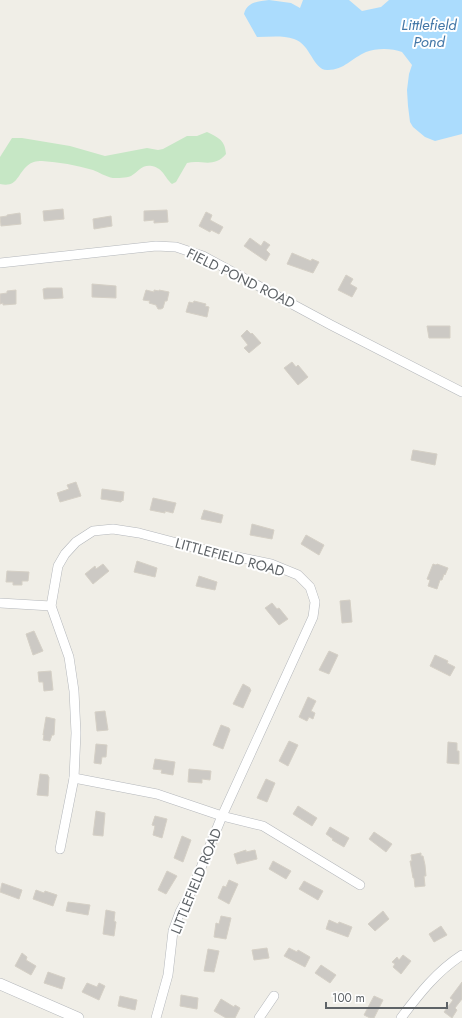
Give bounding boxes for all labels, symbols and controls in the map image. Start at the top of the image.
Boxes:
water label: Littlefield Pond [401,14,457,53]
street label: FIELD POND ROAD [183,243,299,313]
street label: LITTLEFIELD ROAD [173,533,287,581]
street label: LITTLEFIELD ROAD [166,825,226,937]
scale bar [326,984,447,1010]
text: 100 m [332,989,365,1007]

